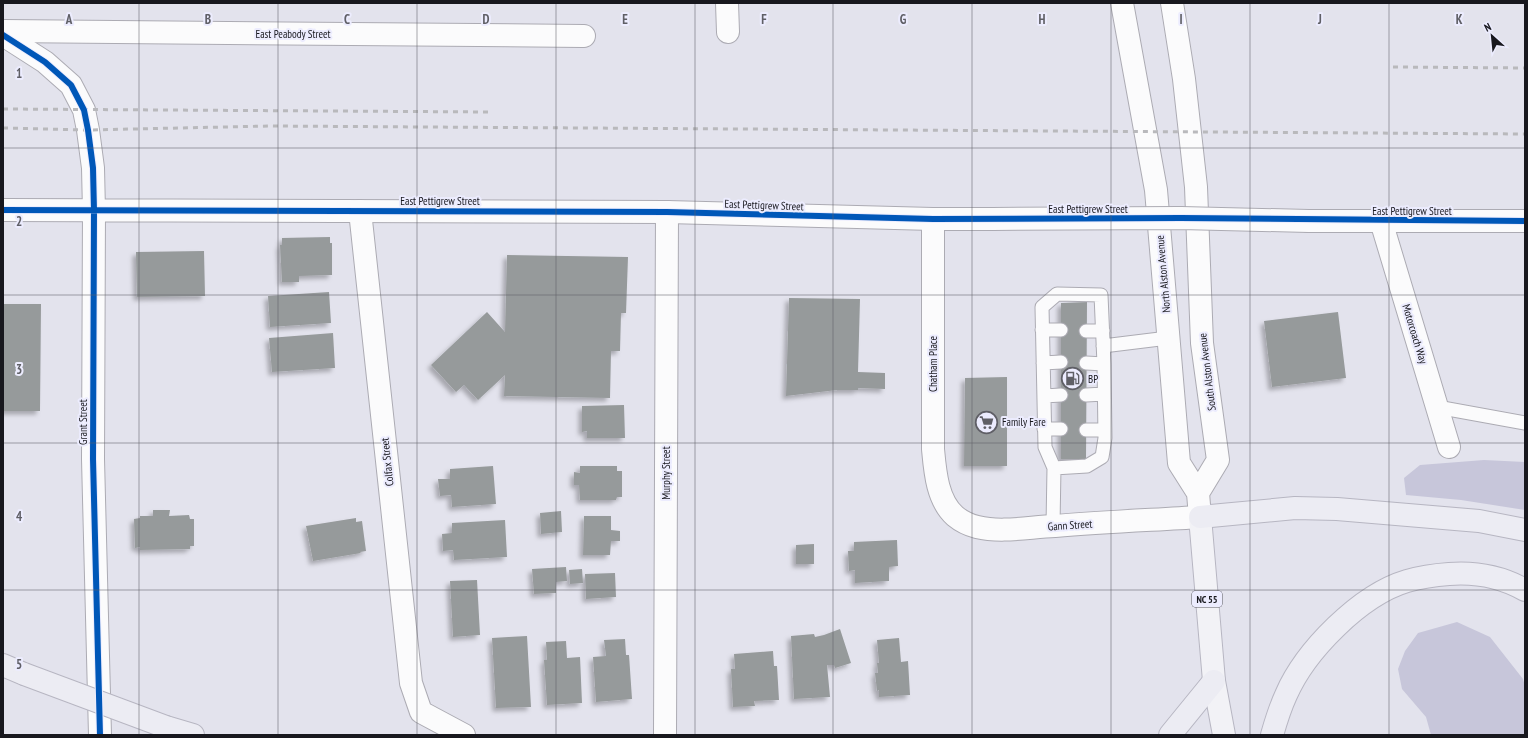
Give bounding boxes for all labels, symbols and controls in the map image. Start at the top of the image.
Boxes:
text: A [65,11,73,28]
text: B [205,11,211,28]
text: C [344,11,350,28]
text: D [483,11,490,28]
text: E [622,11,628,28]
text: F [761,11,767,28]
text: G [900,11,907,28]
text: H [1039,11,1046,28]
text: I [1179,11,1183,28]
text: J [1317,11,1322,28]
text: K [1456,11,1463,28]
north arrow [1472,16,1512,56]
text: N [1482,19,1493,35]
street label: East Peabody Street [256,27,331,41]
text: 1 [16,65,22,82]
street label: East Pettigrew Street [400,194,480,208]
street label: East Pettigrew Street [724,197,804,213]
street label: East Pettigrew Street [1048,202,1128,216]
street label: East Pettigrew Street [1372,204,1452,218]
text: 2 [16,213,22,230]
street label: North Alston Avenue [1153,234,1173,313]
street label: Motorcoach Way [1399,302,1431,366]
street label: South Alston Avenue [1195,332,1219,412]
street label: Chatham Place [926,335,940,392]
text: 3 [16,361,22,378]
fuel station icon: BP [1060,366,1086,392]
place label: BP [1088,372,1098,386]
street label: Grant Street [76,399,90,445]
supermarket icon: Family Fare [973,409,999,435]
place label: Family Fare [1002,415,1046,429]
street label: Colfax Street [377,437,397,487]
street label: Murphy Street [659,446,673,500]
text: 4 [16,508,23,525]
street label: Gann Street [1047,516,1093,534]
road number: NC 55 [1192,591,1222,607]
text: 5 [16,656,22,673]

